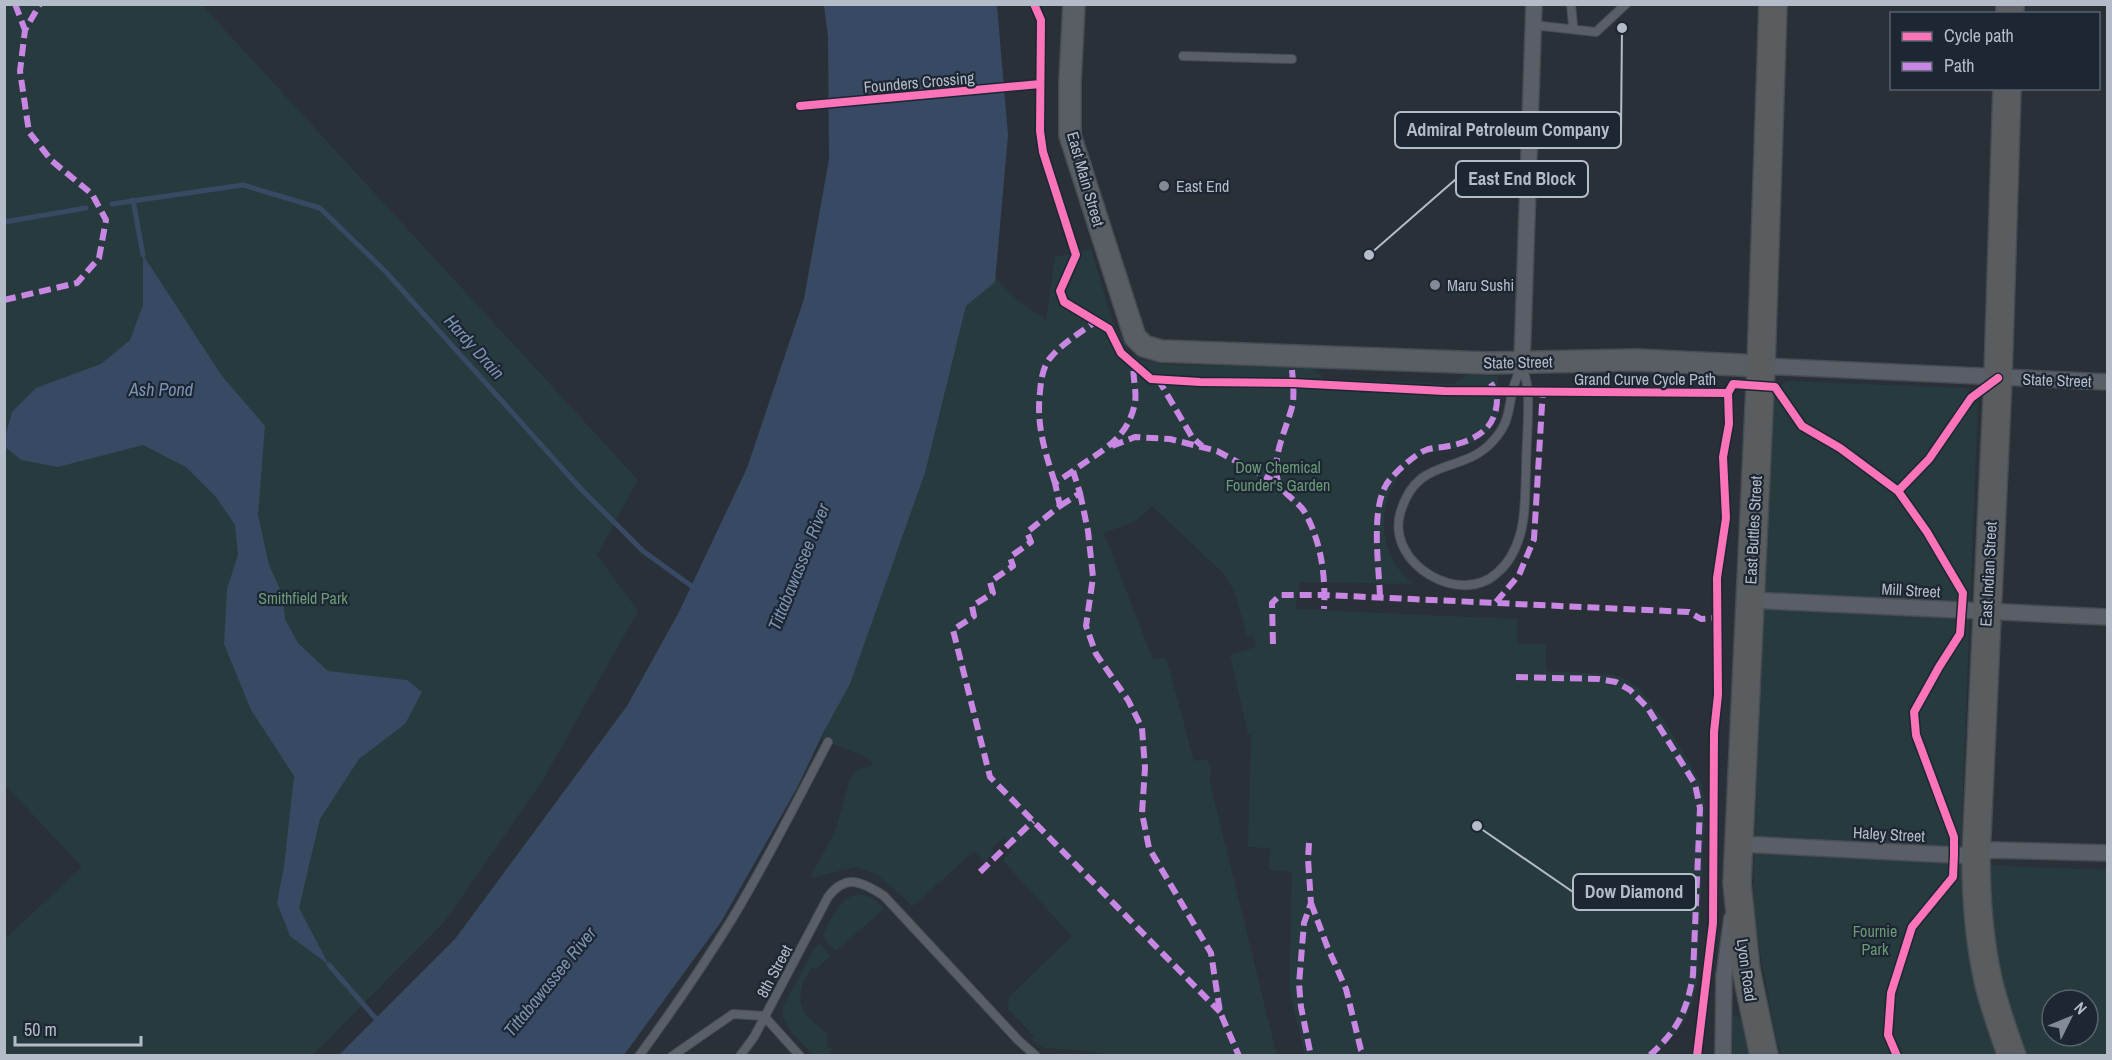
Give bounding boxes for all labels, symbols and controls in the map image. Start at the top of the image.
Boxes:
legend [1890,12,2100,90]
text: Cycle path [1944,23,2014,48]
text: Path [1944,53,1974,78]
street label: Founders Crossing [863,66,976,98]
callout: Admiral Petroleum Company [1395,112,1621,148]
text: Admiral Petroleum Company [1407,117,1610,142]
street label: East Main Street [1062,129,1110,229]
callout: East End Block [1456,161,1588,197]
text: East End Block [1468,166,1577,191]
place label: East End [1176,175,1229,197]
marker: East End [1157,179,1171,193]
place label: Maru Sushi [1447,274,1514,296]
marker: Maru Sushi [1428,278,1442,292]
water label: Hardy Drain [438,309,510,385]
street label: State Street [1483,350,1553,374]
street label: Grand Curve Cycle Path [1574,368,1716,390]
street label: State Street [2022,368,2092,392]
water label: Ash Pond [128,377,194,402]
park label: Dow Chemical Founder's Garden [1226,456,1330,496]
street label: East Buttles Street [1739,475,1767,585]
water label: Tittabawassee River [762,499,836,634]
street label: East Indian Street [1974,521,2002,627]
street label: Mill Street [1881,577,1941,603]
park label: Smithfield Park [258,587,348,609]
street label: Haley Street [1852,821,1926,847]
callout: Dow Diamond [1573,874,1696,910]
text: Dow Diamond [1585,879,1683,904]
park label: Fournie Park [1853,920,1897,960]
water label: Tittabawassee River [498,921,602,1042]
street label: Lyon Road [1732,937,1762,1003]
street label: 8th Street [751,940,797,1001]
north arrow [2040,988,2100,1048]
text: N [2070,997,2092,1019]
scale bar [15,1009,141,1047]
text: 50 m [24,1017,57,1042]

